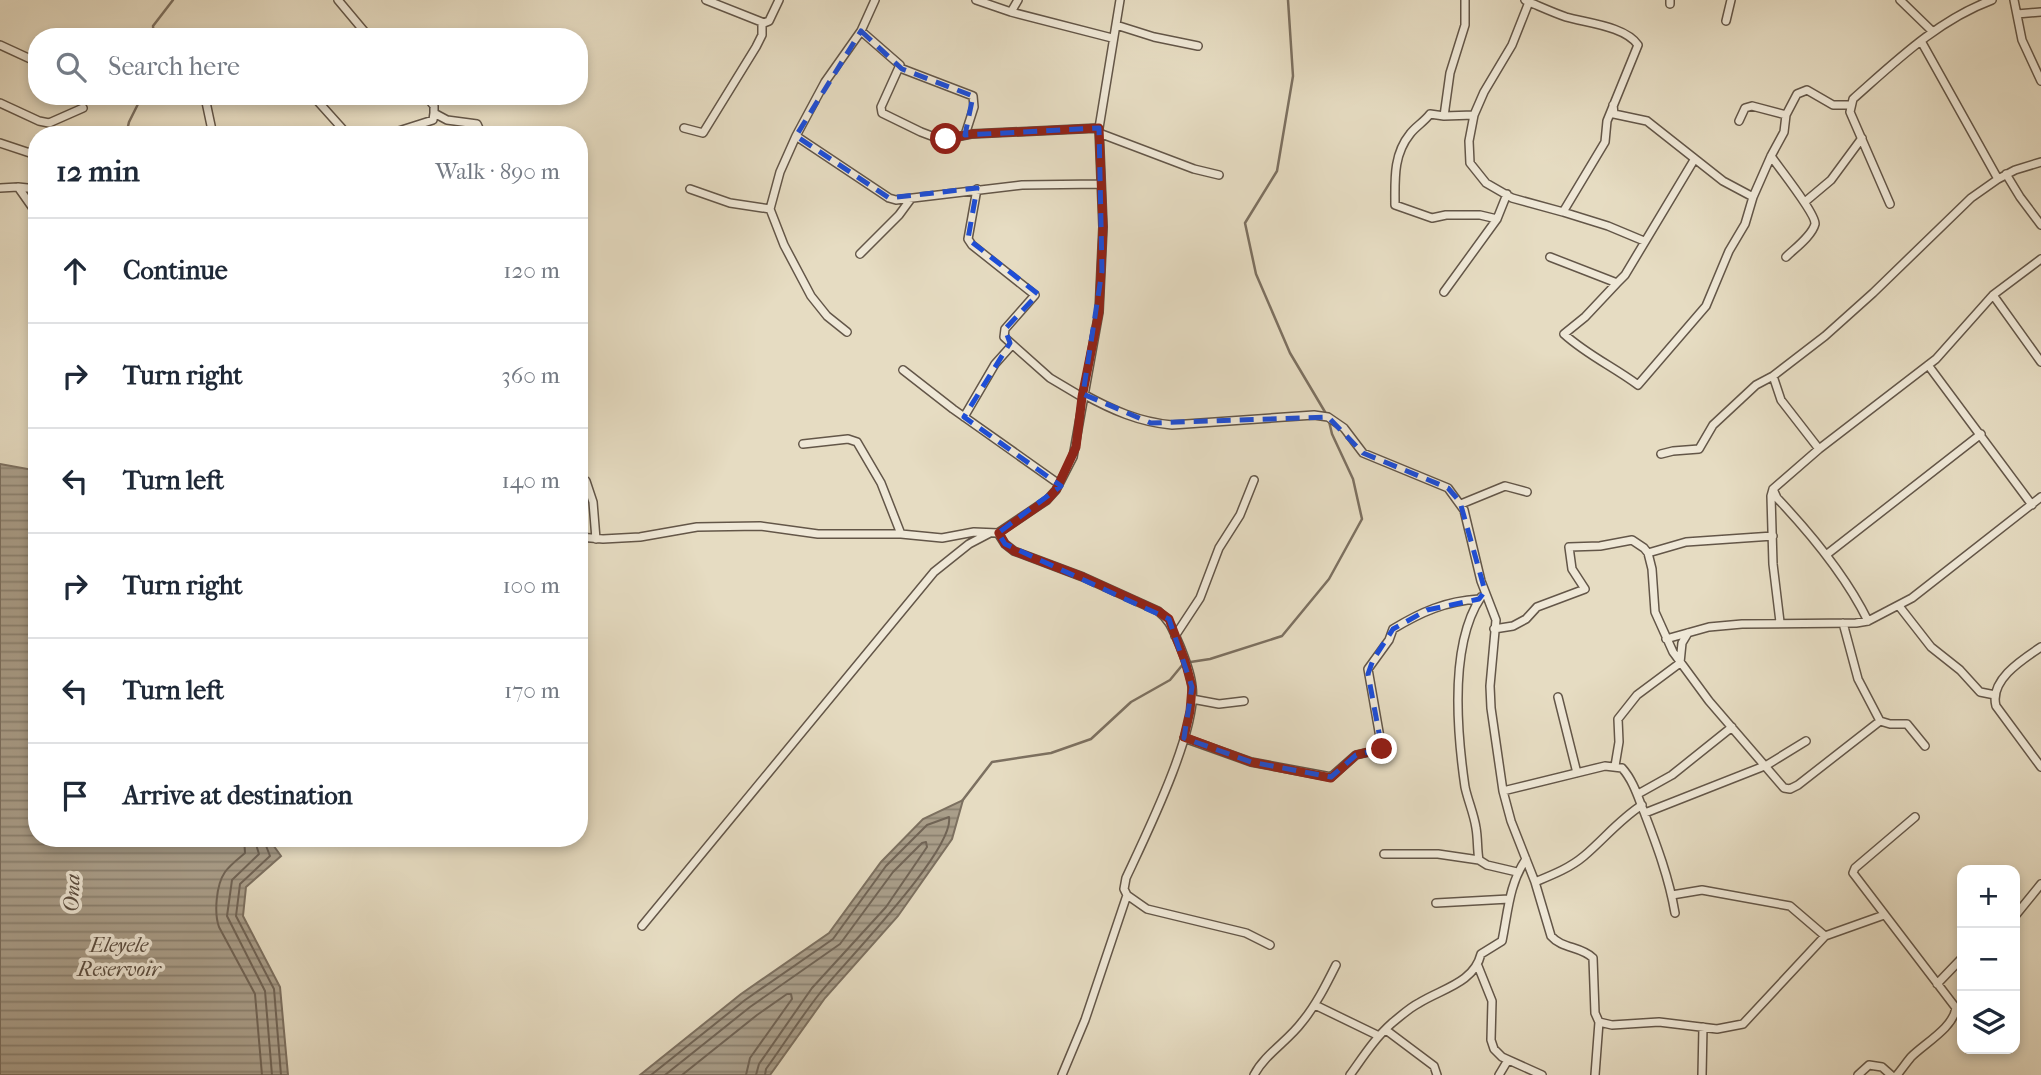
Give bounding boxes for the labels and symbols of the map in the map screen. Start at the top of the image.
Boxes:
route start [930,123,961,154]
route end [1366,733,1397,764]
water label: Ona [59,873,85,913]
water label: Eleyele Reservoir [75,933,162,981]

